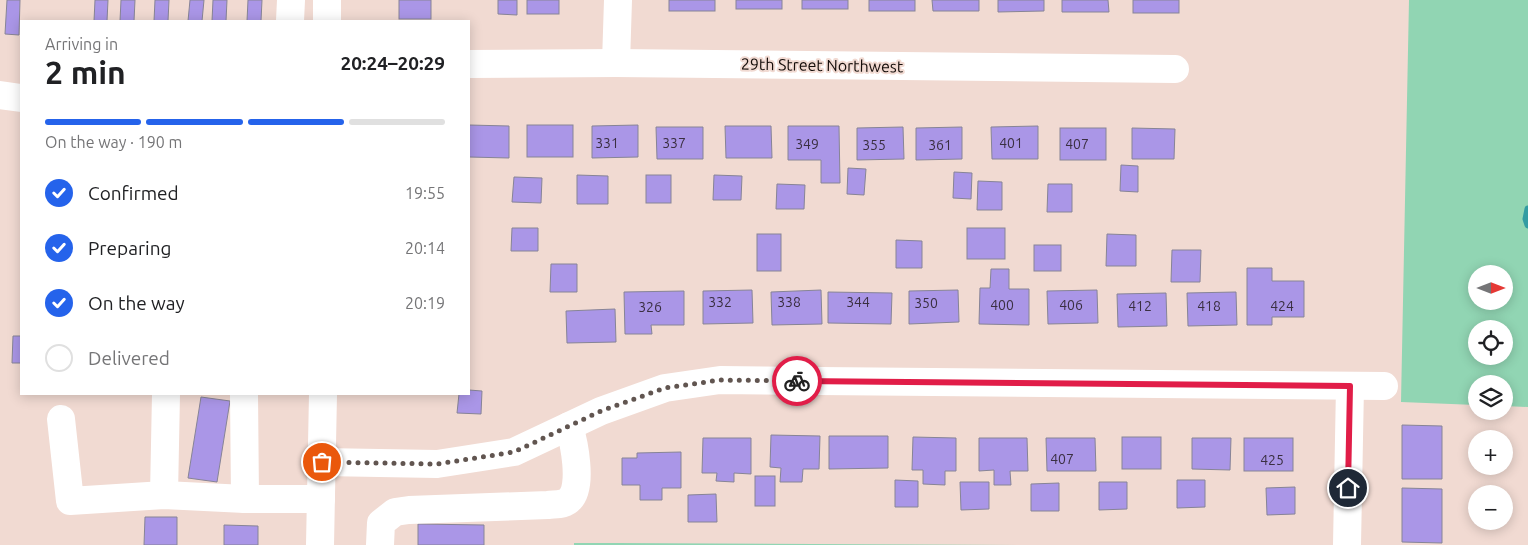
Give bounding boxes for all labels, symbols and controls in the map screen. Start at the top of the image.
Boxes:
text: Arriving in [45,35,118,53]
text: 20:24–20:29 [340,52,445,74]
text: 2 min [45,54,126,90]
street label: 29th Street Northwest [741,55,904,75]
text: On the way · 190 m [45,133,182,151]
house number: 331 [595,135,619,151]
house number: 337 [662,135,686,151]
house number: 401 [999,135,1023,151]
house number: 349 [795,136,819,152]
house number: 407 [1065,136,1089,152]
house number: 355 [862,137,886,153]
house number: 361 [928,137,952,153]
icon: check [45,179,73,207]
text: Confirmed [88,182,179,204]
text: 19:55 [405,184,445,202]
icon: check [45,234,73,262]
text: Preparing [88,237,172,259]
text: 20:14 [405,239,445,257]
north arrow [1468,265,1512,310]
map controls [1468,265,1513,530]
icon: check [45,289,73,317]
text: On the way [88,292,185,314]
text: 20:19 [405,294,445,312]
house number: 332 [708,294,732,310]
house number: 338 [777,294,801,310]
house number: 344 [846,294,870,310]
house number: 350 [914,295,938,311]
house number: 400 [990,297,1014,313]
house number: 406 [1059,297,1083,313]
house number: 412 [1128,298,1152,314]
house number: 418 [1197,298,1221,314]
house number: 424 [1270,298,1294,314]
house number: 326 [638,299,662,315]
button: locate [1468,320,1513,365]
text: Delivered [88,347,170,369]
courier [772,356,822,406]
icon: bike [783,367,811,395]
button: layers [1468,375,1513,420]
button: + [1468,430,1513,475]
pin [301,441,343,483]
icon: bag [308,448,336,476]
house number: 407 [1050,451,1074,467]
house number: 425 [1260,452,1284,468]
pin [1327,467,1369,509]
icon: home [1334,474,1362,502]
button: − [1468,485,1513,530]

